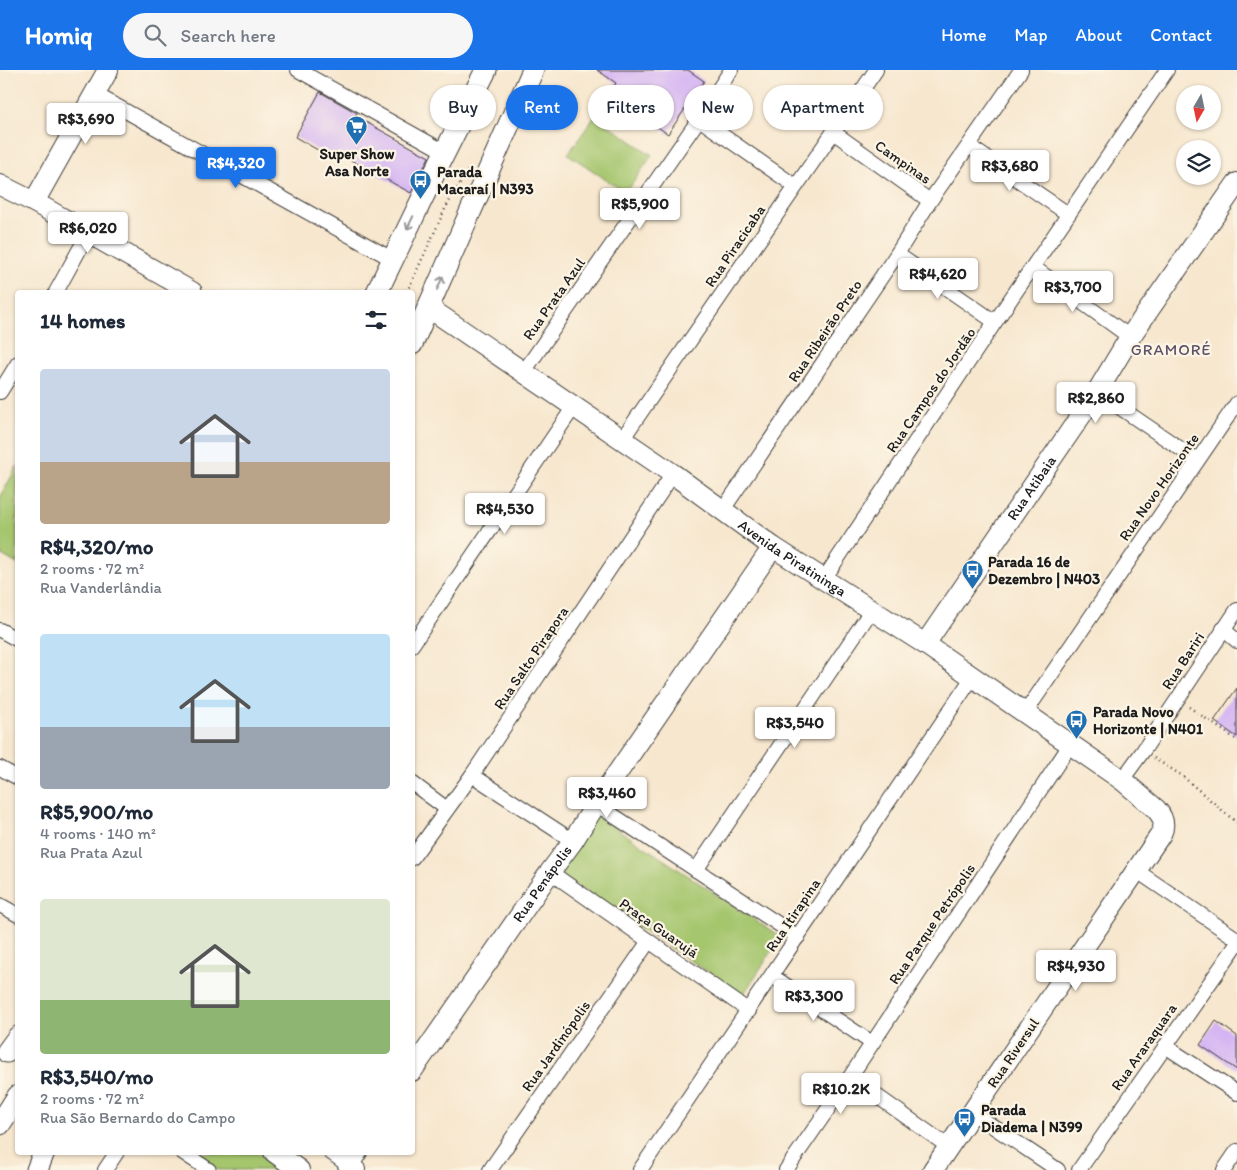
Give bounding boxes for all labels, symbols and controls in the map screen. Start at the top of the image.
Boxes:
search box [123,13,473,58]
text: Homiq [25,21,93,50]
icon: search [141,21,169,49]
text: Search here [181,24,276,47]
text: Home [941,24,987,46]
text: Map [1015,24,1048,46]
text: About [1076,24,1122,46]
text: Contact [1150,24,1212,46]
chip: Buy [430,85,496,130]
chip: Rent [506,85,578,130]
chip: Filters [588,85,674,130]
chip: New [684,85,753,130]
chip: Apartment [763,85,883,130]
north arrow [1176,85,1221,130]
map controls [1176,85,1221,185]
pin: R$3,690 [40,102,132,145]
text: R$3,690 [58,109,114,128]
supermarket icon: Super Show Asa Norte [345,114,369,145]
street label: Campinas [872,136,935,188]
button: layers [1176,140,1221,185]
place label: Super Show Asa Norte [319,145,395,180]
pin: R$4,320 [190,146,282,189]
pin: R$3,680 [964,150,1056,192]
text: R$4,320 [207,153,265,172]
text: R$3,680 [981,156,1039,175]
place label: Parada Macaraí | N393 [437,163,534,199]
bus stop icon: Parada Macaraí | N393 [409,169,433,200]
pin: R$5,900 [594,188,686,230]
text: R$5,900 [611,194,669,213]
street label: Rua Piracicaba [701,201,769,291]
pin: R$6,020 [42,212,134,254]
one-way arrow [405,215,414,230]
text: R$6,020 [59,218,117,237]
street label: Rua Prata Azul [519,254,589,344]
pin: R$4,620 [892,258,984,300]
text: R$4,620 [909,264,967,283]
pin: R$3,700 [1027,270,1119,313]
one-way arrow [435,276,445,291]
street label: Rua Ribeirão Preto [784,276,866,386]
text: R$3,700 [1044,277,1102,296]
icon: filters [362,306,390,334]
text: 14 homes [40,308,125,333]
street label: Rua Campos do Jordão [882,324,980,456]
district label: GRAMORÉ [1131,340,1211,359]
pin: R$2,860 [1050,382,1142,424]
text: R$2,860 [1067,388,1125,407]
icon: home [170,401,260,491]
street label: Rua Novo Horizonte [1115,430,1203,544]
street label: Rua Atibaia [1003,452,1060,524]
pin: R$4,530 [459,492,551,535]
text: R$4,530 [476,499,534,518]
street label: Avenida Piratininga [735,516,850,601]
text: R$4,320/mo [40,534,154,559]
place label: Parada 16 de Dezembro | N403 [988,553,1100,589]
text: 2 rooms · 72 m² [40,559,144,578]
bus stop icon: Parada 16 de Dezembro | N403 [960,559,984,590]
text: Rua Vanderlândia [40,578,162,597]
street label: Rua Salto Pirapora [490,603,572,713]
street label: Rua Bariri [1158,629,1208,693]
icon: home [170,666,260,756]
place label: Parada Novo Horizonte | N401 [1093,703,1203,739]
pin: R$3,540 [749,706,841,749]
bus stop icon: Parada Novo Horizonte | N401 [1065,709,1089,740]
text: R$3,540 [766,713,824,732]
pin: R$3,460 [561,776,653,819]
text: R$3,460 [578,783,636,802]
text: R$5,900/mo [40,799,153,824]
text: 4 rooms · 140 m² [40,824,156,843]
street label: Rua Penápolis [509,842,576,926]
text: Rua Prata Azul [40,843,143,862]
street label: Rua Parque Petrópolis [885,860,979,988]
street label: Rua Itirapina [762,875,824,955]
street label: Praça Guarujá [616,894,702,962]
icon: home [170,931,260,1021]
pin: R$4,930 [1030,950,1122,992]
text: R$4,930 [1047,956,1105,975]
pin: R$3,300 [768,980,860,1022]
text: R$3,300 [785,986,843,1005]
street label: Rua Jardinópolis [518,997,594,1095]
street label: Rua Araraquara [1107,1000,1181,1094]
street label: Rua Riversul [983,1014,1043,1091]
text: R$3,540/mo [40,1064,153,1089]
pin: R$10.2K [795,1072,887,1115]
text: R$10.2K [812,1079,870,1098]
text: 2 rooms · 72 m² [40,1089,144,1108]
place label: Parada Diadema | N399 [981,1101,1083,1137]
bus stop icon: Parada Diadema | N399 [953,1107,977,1138]
text: Rua São Bernardo do Campo [40,1108,235,1127]

